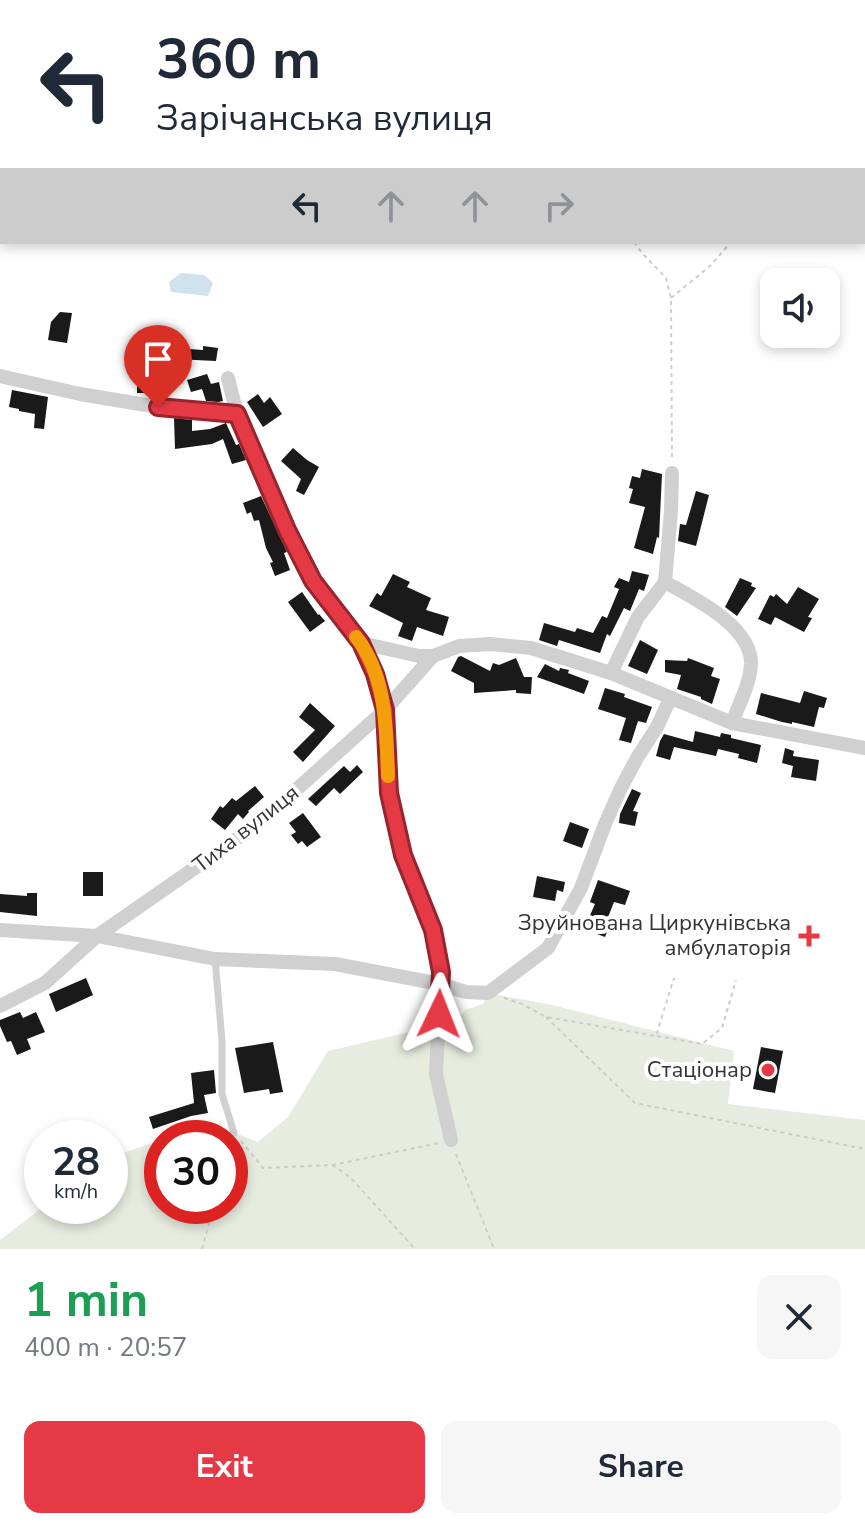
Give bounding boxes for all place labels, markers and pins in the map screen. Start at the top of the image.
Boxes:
pin [124,325,192,407]
place label: Зруйнована Циркунівська амбулаторія [518,908,791,963]
marker: Зруйнована Циркунівська амбулаторія [798,925,820,947]
place label: Стаціонар [647,1055,752,1085]
marker: Стаціонар [759,1061,777,1079]

